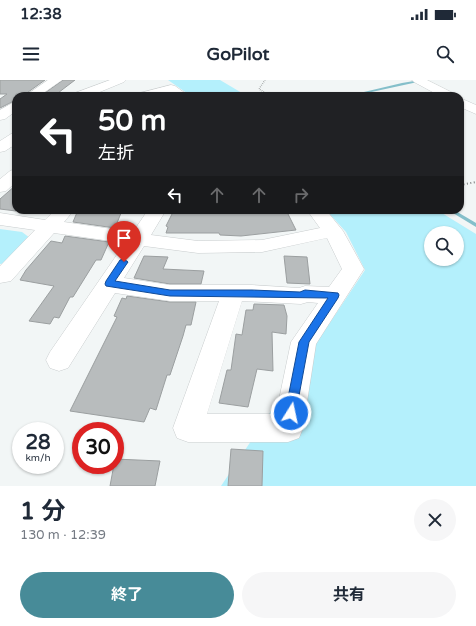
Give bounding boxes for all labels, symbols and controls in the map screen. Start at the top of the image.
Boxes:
text: 12:38 [20,5,62,23]
icon: menu [20,43,42,65]
text: GoPilot [207,43,269,65]
icon: search [434,43,456,65]
text: 50 m [98,104,166,138]
icon: left [32,108,84,160]
text: 左折 [98,142,134,164]
icon: left [164,184,186,206]
icon: ahead [206,184,228,206]
icon: ahead [248,184,270,206]
icon: right [290,184,312,206]
pin [107,221,141,262]
map controls [424,226,464,266]
button: search [424,226,464,266]
icon: arrive [113,227,135,249]
position arrow [270,392,312,434]
speed limit sign: 30 [72,422,124,474]
text: 28 [25,431,51,455]
text: km/h [25,452,51,464]
text: 1 分 [20,497,65,526]
button: close [414,499,456,541]
text: 130 m · 12:39 [20,527,106,543]
button: 終了 [20,572,234,618]
button: 共有 [242,572,456,618]

